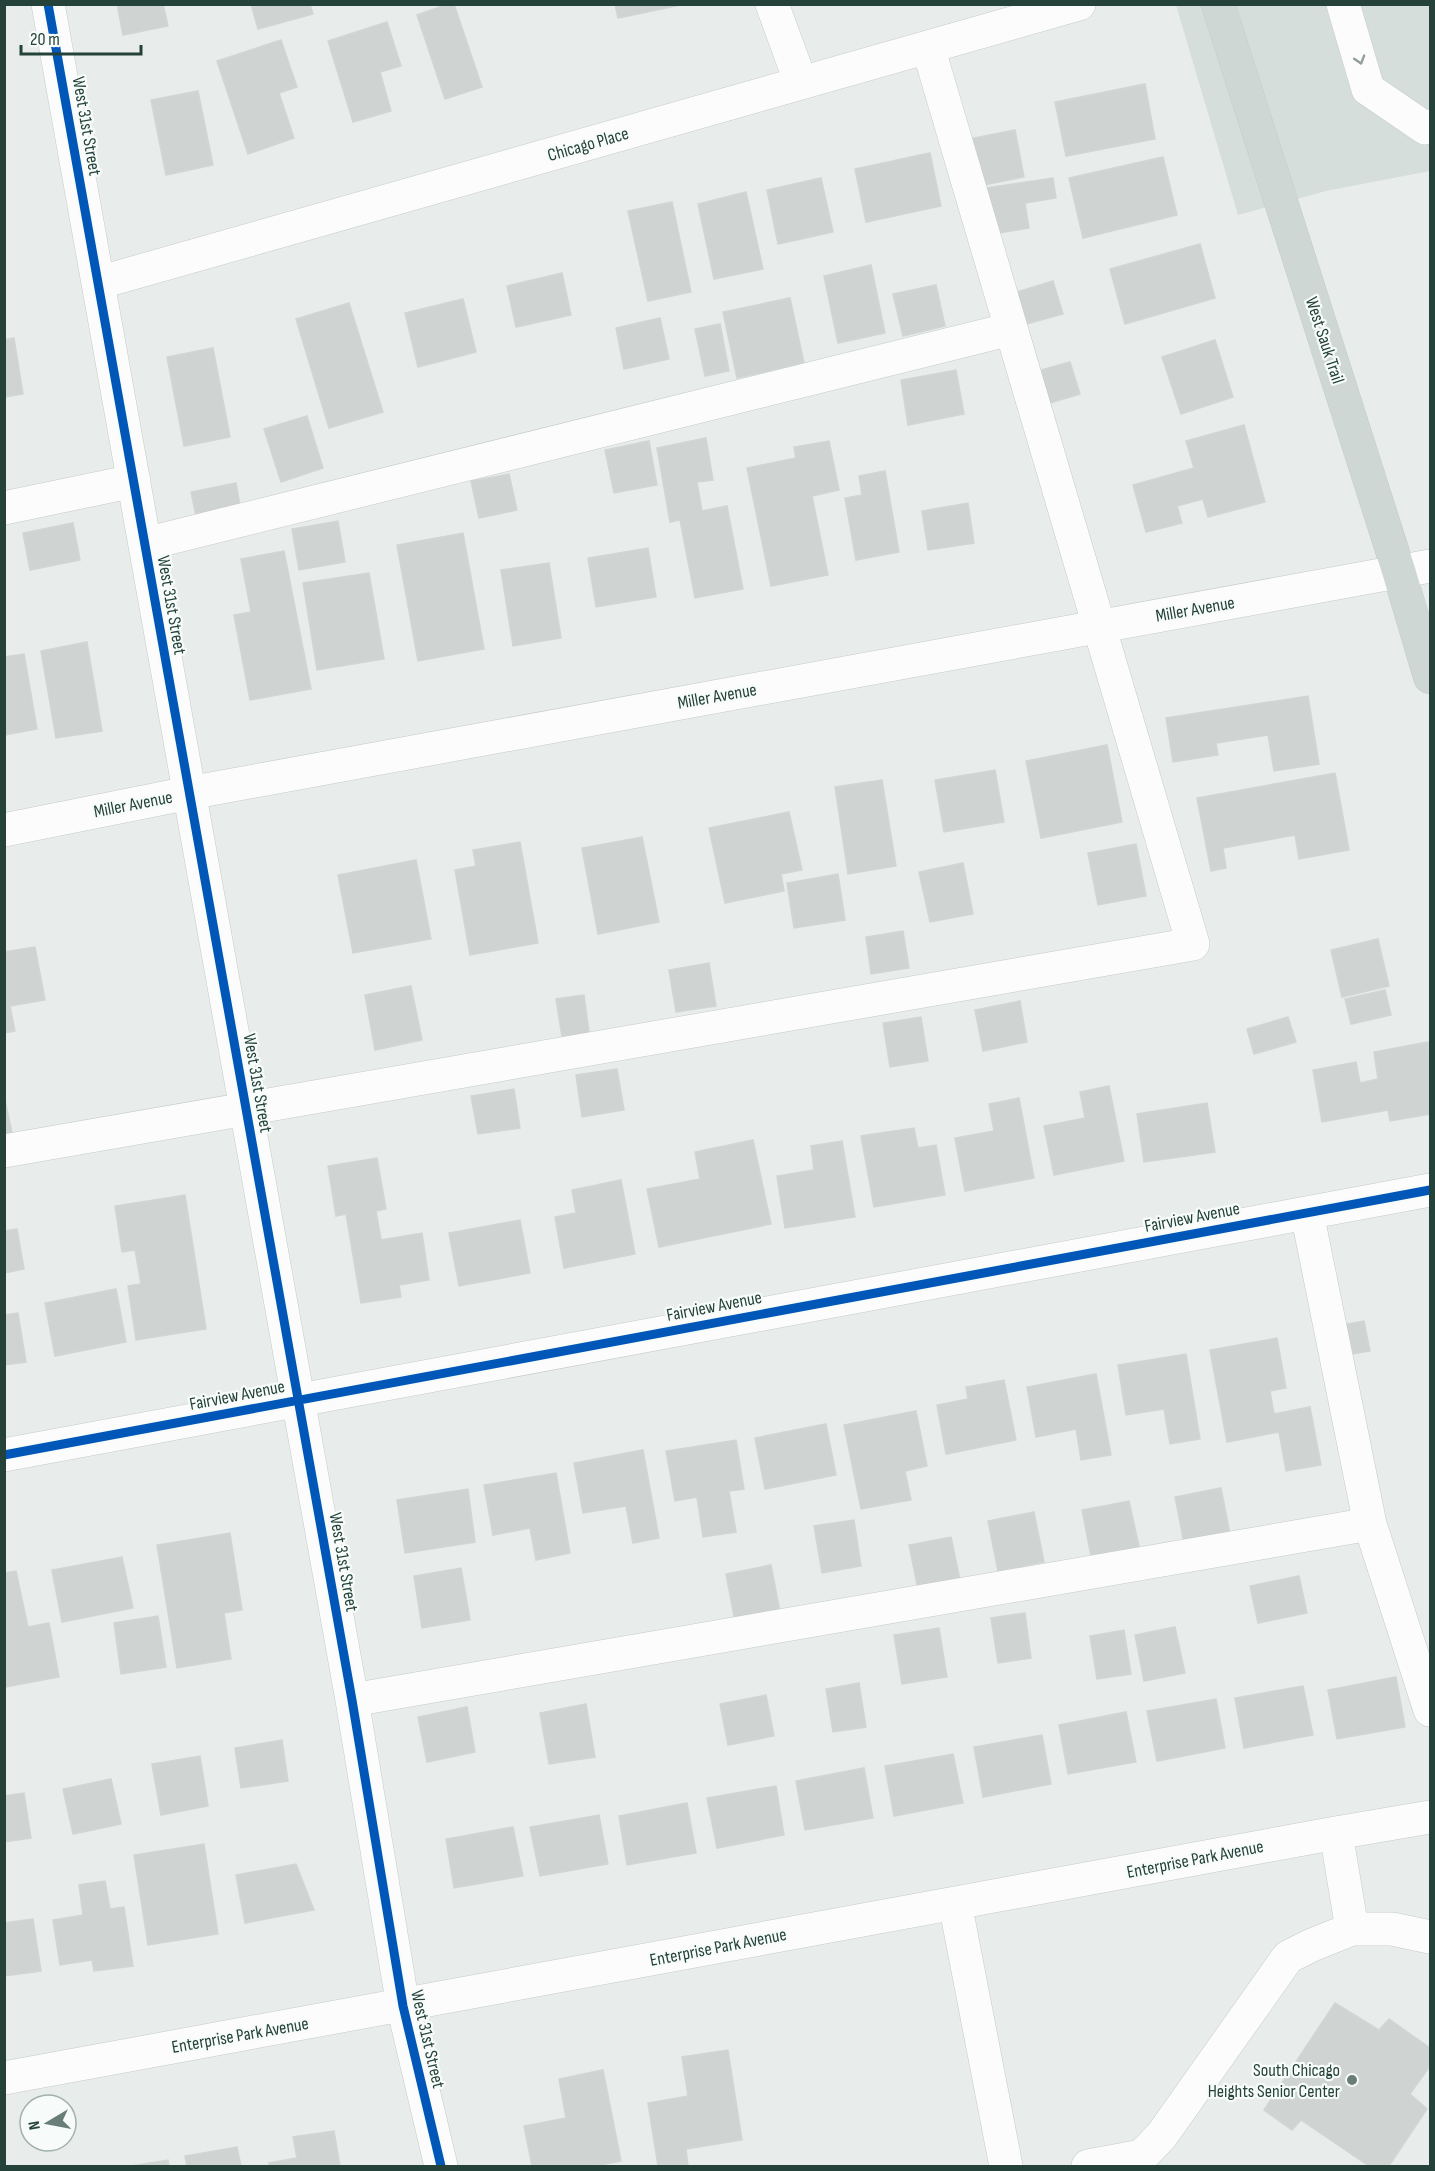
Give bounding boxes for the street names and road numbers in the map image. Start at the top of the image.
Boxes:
street label: West 31st Street [67,75,106,178]
street label: Chicago Place [545,123,631,166]
street label: West Sauk Trail [1301,294,1348,386]
street label: West 31st Street [152,554,191,657]
street label: Miller Avenue [1154,592,1236,627]
street label: Miller Avenue [676,679,758,714]
street label: Miller Avenue [92,787,174,822]
street label: West 31st Street [238,1032,277,1135]
street label: Fairview Avenue [1143,1198,1241,1237]
street label: Fairview Avenue [665,1287,763,1326]
street label: Fairview Avenue [188,1376,286,1415]
street label: West 31st Street [324,1511,363,1614]
street label: Enterprise Park Avenue [1125,1836,1265,1883]
street label: Enterprise Park Avenue [648,1924,788,1971]
street label: West 31st Street [406,1988,449,2091]
street label: Enterprise Park Avenue [170,2013,310,2058]

